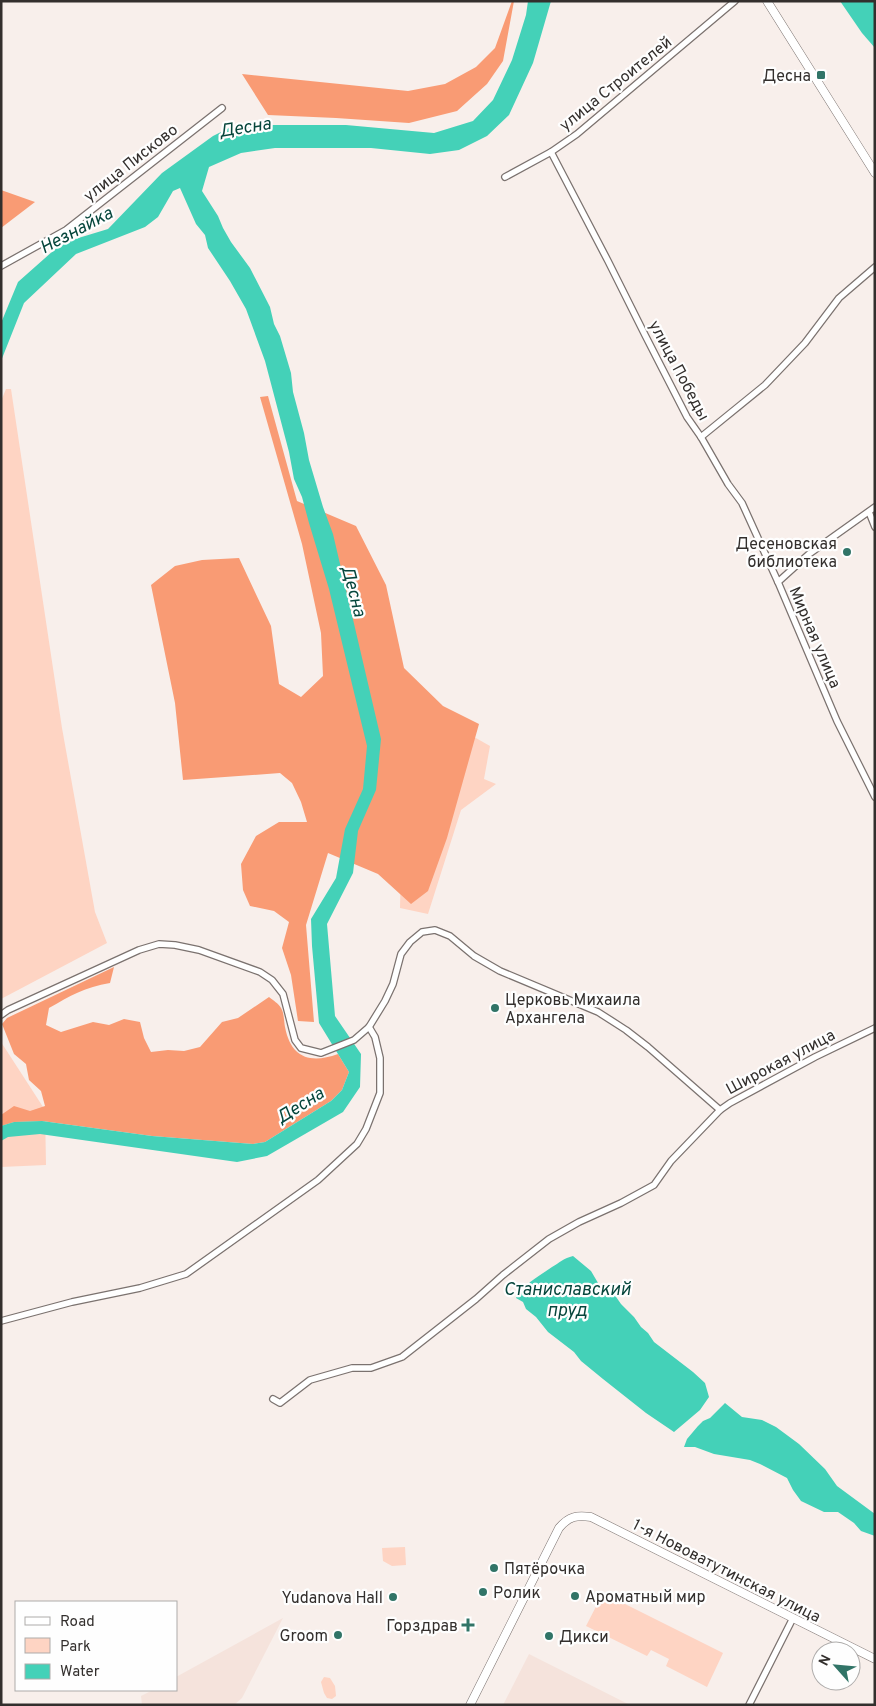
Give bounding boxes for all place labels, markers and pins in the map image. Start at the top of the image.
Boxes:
place label: Десна [763,67,811,87]
marker: Десна [815,69,827,81]
place label: Десеновская библиотека [736,535,837,573]
marker: Десеновская библиотека [841,546,853,558]
place label: Церковь Михаила Архангела [505,991,640,1029]
marker: Церковь Михаила Архангела [489,1002,501,1014]
place label: Пятёрочка [504,1560,585,1580]
marker: Пятёрочка [488,1562,500,1574]
place label: Ролик [493,1584,541,1604]
marker: Ролик [477,1586,489,1598]
place label: Ароматный мир [585,1588,706,1608]
place label: Yudanova Hall [282,1589,383,1609]
marker: Ароматный мир [569,1590,581,1602]
marker: Yudanova Hall [387,1591,399,1603]
place label: Горздрав [386,1617,458,1637]
marker: Горздрав [462,1619,474,1631]
place label: Groom [280,1627,328,1647]
place label: Дикси [559,1628,609,1648]
marker: Groom [332,1629,344,1641]
marker: Дикси [543,1630,555,1642]

